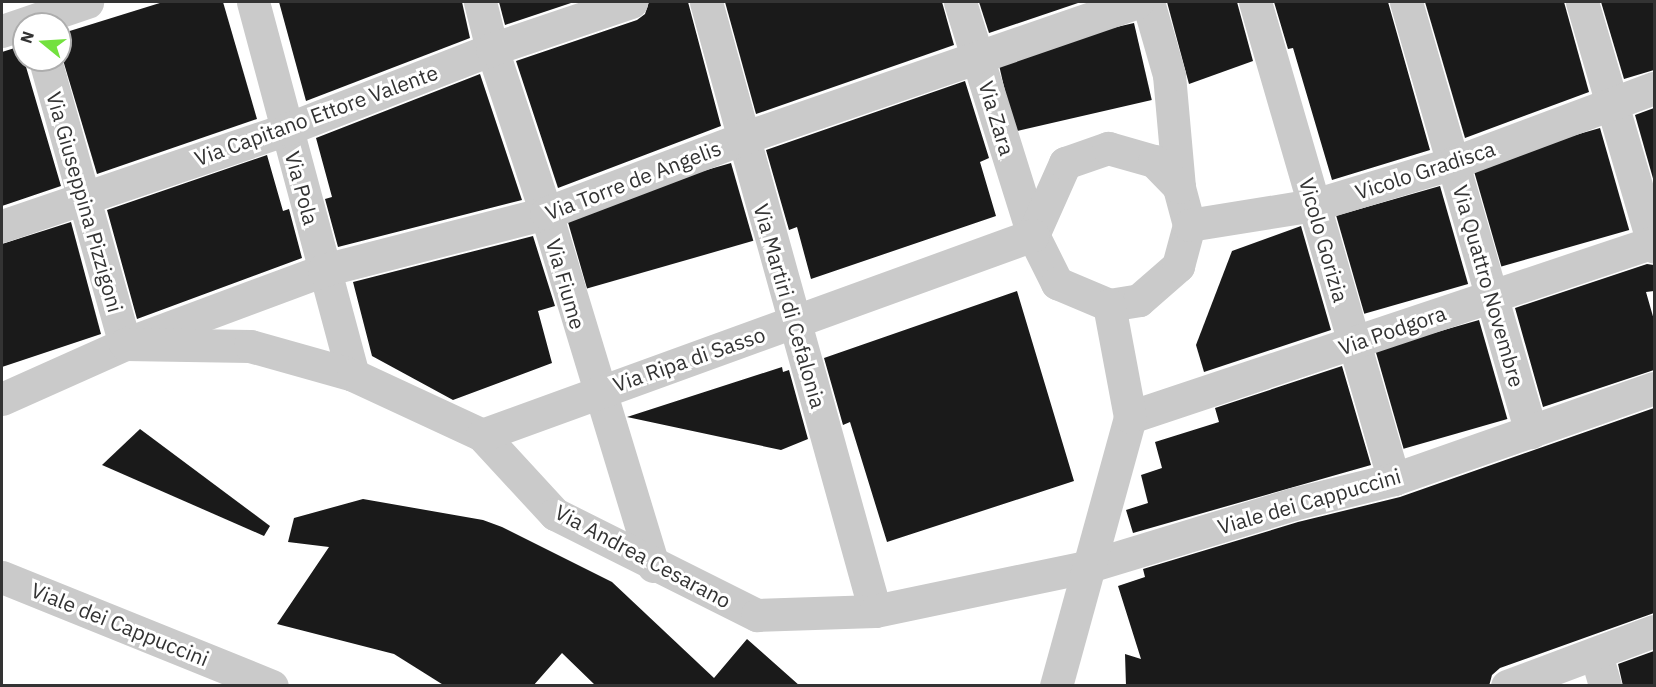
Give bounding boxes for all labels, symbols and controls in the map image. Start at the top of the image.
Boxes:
north arrow [12,12,72,72]
text: N [15,28,38,46]
street label: Via Capitano Ettore Valente [191,59,441,171]
street label: Via Zara [974,78,1020,158]
street label: Via Giuseppina Pizzigoni [41,89,129,315]
street label: Via Torre de Angelis [542,135,724,225]
street label: Vicolo Gradisca [1352,136,1498,204]
street label: Via Pola [280,148,324,228]
street label: Vicolo Gorizia [1294,175,1354,305]
street label: Via Quattro Novembre [1448,182,1530,390]
street label: Via Martiri di Cefalonia [749,201,831,411]
street label: Via Fiume [541,236,591,332]
street label: Via Podgora [1335,300,1449,360]
street label: Via Ripa di Sasso [610,321,768,397]
street label: Viale dei Cappuccini [1215,463,1403,539]
street label: Via Andrea Cesarano [551,499,735,613]
street label: Viale dei Cappuccini [28,577,212,671]

